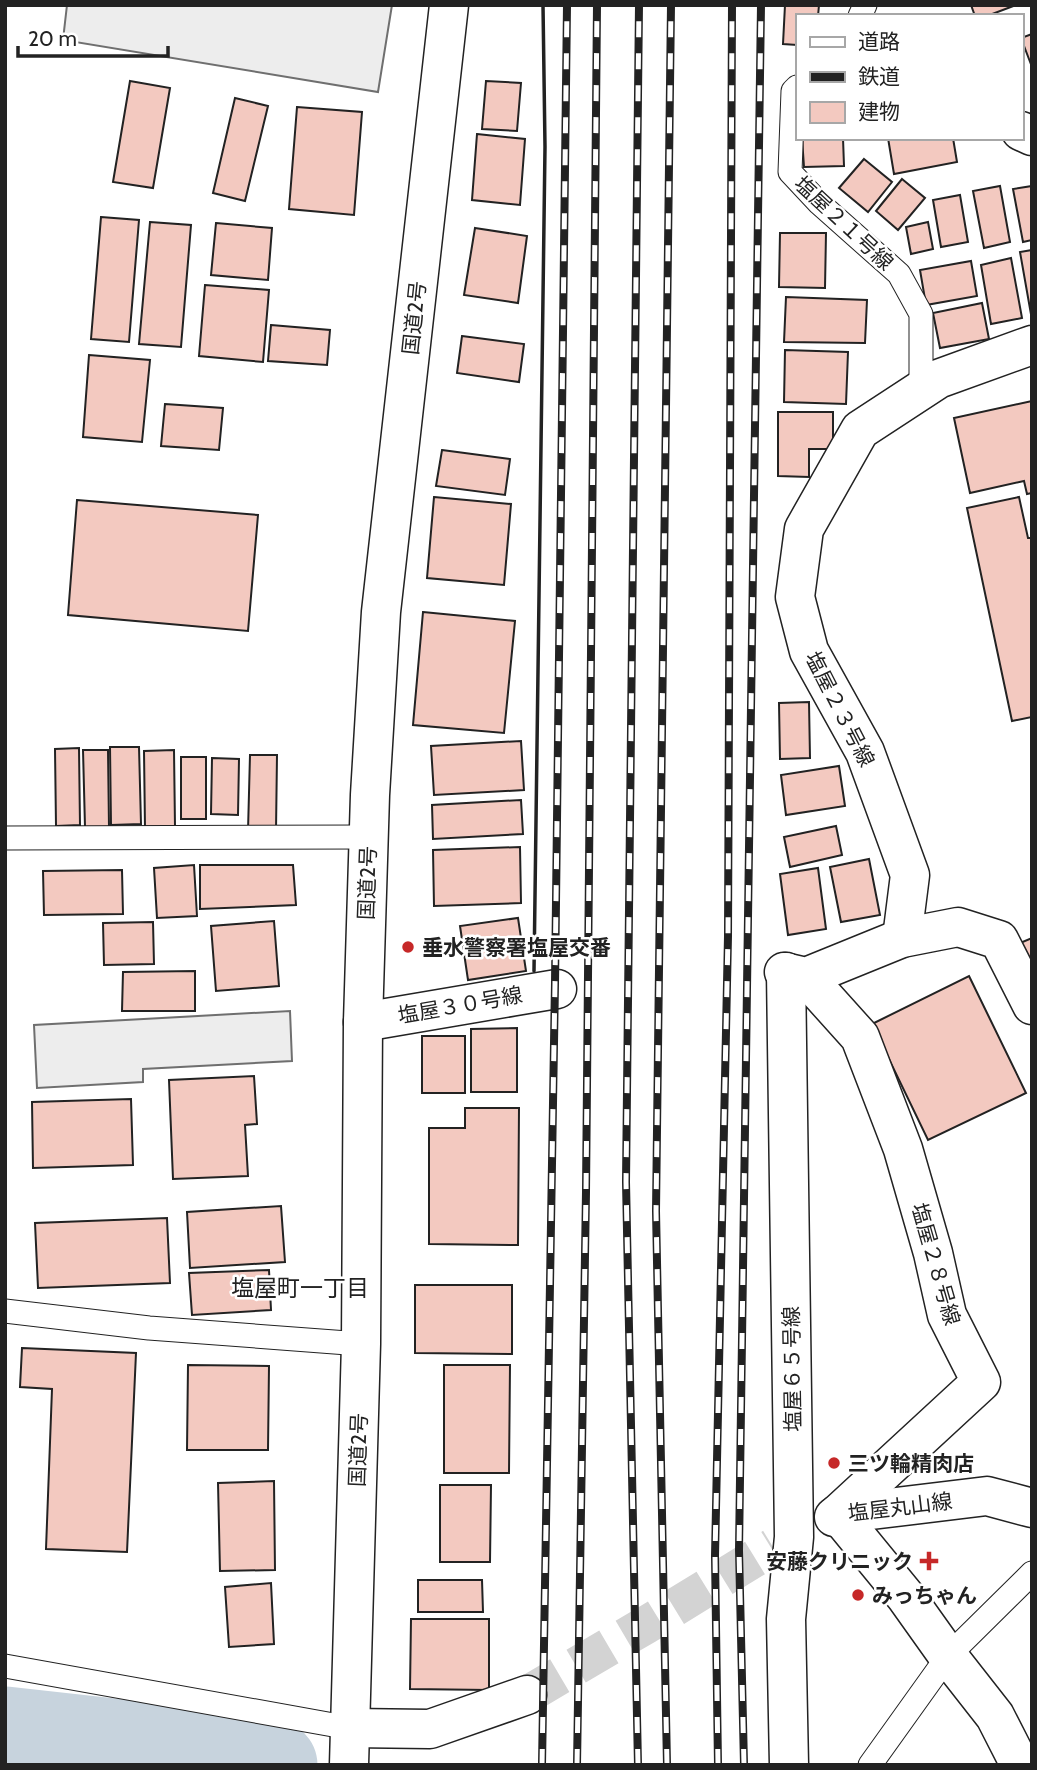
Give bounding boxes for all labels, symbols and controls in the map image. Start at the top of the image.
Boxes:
scale bar [18,14,168,58]
legend [796,14,1023,140]
text: 20 m [28,26,77,51]
text: 道路 [858,29,900,54]
text: 鉄道 [858,64,900,89]
text: 建物 [858,99,900,124]
street label: 塩屋２１号線 [789,171,899,275]
street label: 国道2号 [398,280,430,356]
street label: 塩屋２３号線 [800,647,880,771]
street label: 国道2号 [353,846,381,920]
place label: 垂水警察署塩屋交番 [422,935,611,960]
marker: 垂水警察署塩屋交番 [400,939,416,955]
street label: 塩屋３０号線 [396,982,524,1028]
street label: 塩屋２８号線 [907,1200,965,1328]
district label: 塩屋町一丁目 [231,1274,369,1302]
street label: 塩屋６５号線 [778,1306,806,1432]
street label: 国道2号 [344,1413,372,1487]
place label: 三ツ輪精肉店 [848,1451,974,1476]
marker: 三ツ輪精肉店 [826,1455,842,1471]
street label: 塩屋丸山線 [846,1488,954,1526]
place label: 安藤クリニック [766,1549,913,1574]
marker: 安藤クリニック [919,1551,939,1571]
place label: みっちゃん [872,1583,977,1608]
marker: みっちゃん [850,1587,866,1603]

